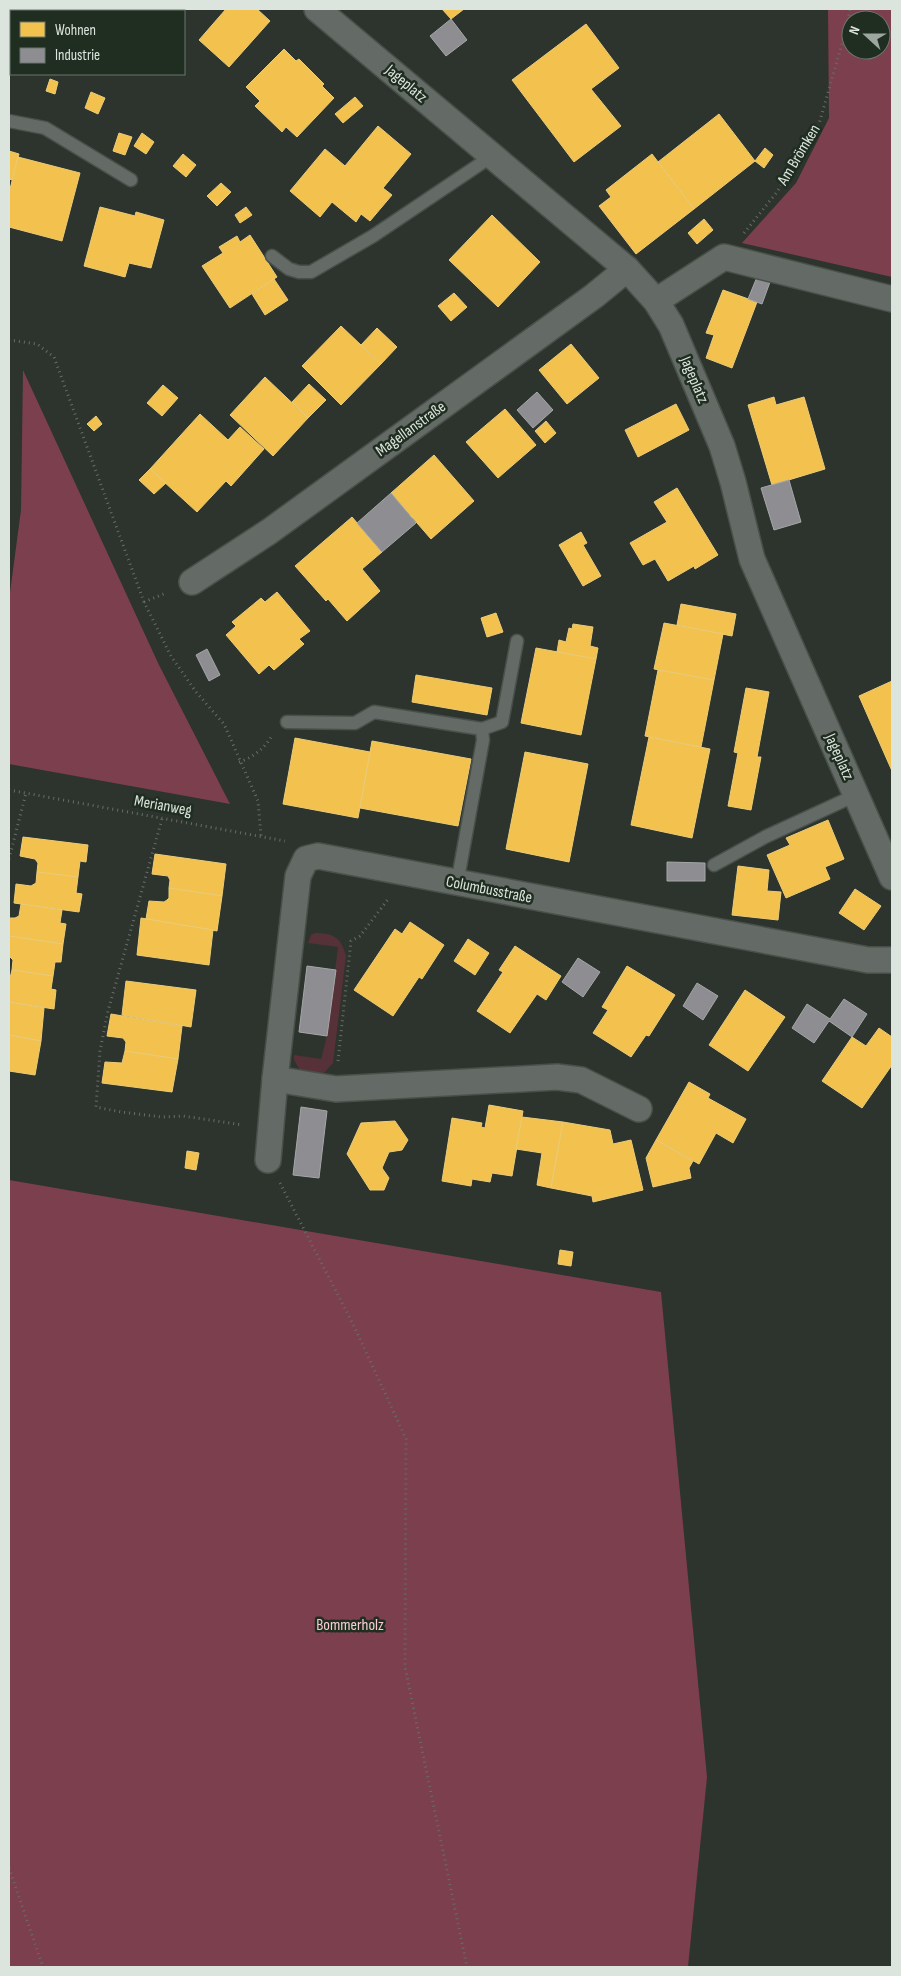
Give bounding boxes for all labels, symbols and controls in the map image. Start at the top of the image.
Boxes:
legend [10,10,185,75]
north arrow [841,10,891,60]
text: Wohnen [55,21,96,40]
text: N [845,24,864,37]
text: Industrie [55,46,100,65]
street label: Jageplatz [380,60,431,107]
street label: Am Brömken [773,121,825,190]
street label: Jageplatz [675,353,712,406]
street label: Magellanstraße [372,397,450,461]
street label: Jageplatz [820,730,858,783]
street label: Merianweg [133,792,193,820]
street label: Columbusstraße [444,872,534,908]
park label: Bommerholz [316,1616,384,1635]

